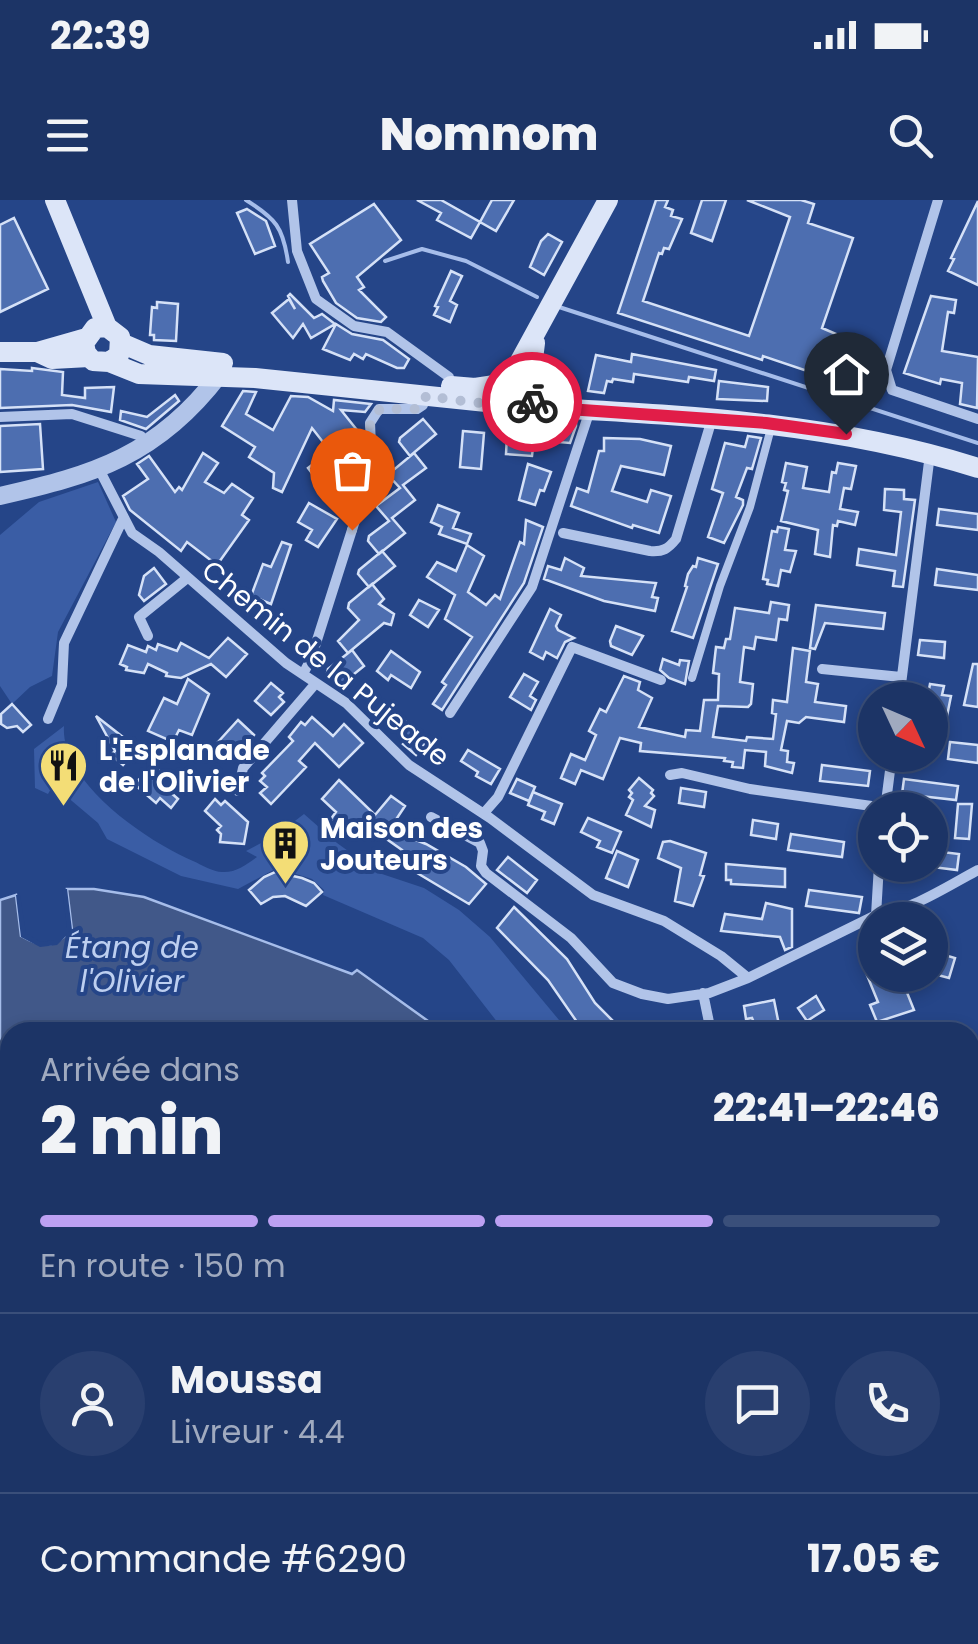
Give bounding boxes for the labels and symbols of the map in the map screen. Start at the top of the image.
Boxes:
pin [804,332,889,435]
courier [482,352,582,452]
pin [310,428,395,531]
street label: Chemin de la Pujeade [193,551,458,776]
north arrow [858,682,948,772]
place label: L'Esplanade de l'Olivier [99,731,270,802]
restaurant icon: L'Esplanade de l'Olivier [38,740,90,808]
place label: Maison des Jouteurs [320,809,483,880]
building icon: Maison des Jouteurs [259,818,311,886]
water label: Étang de l'Olivier [65,926,199,1003]

